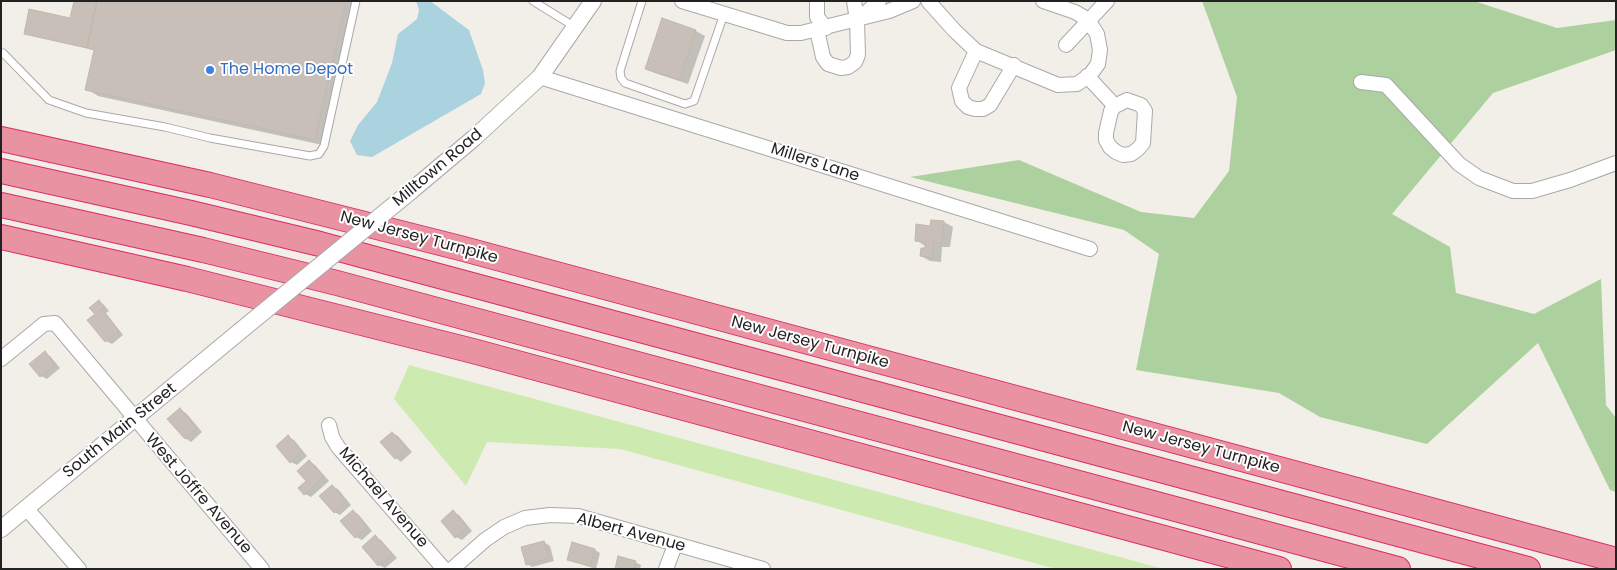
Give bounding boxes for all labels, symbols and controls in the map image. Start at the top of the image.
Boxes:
place label: The Home Depot [220,60,353,80]
marker: The Home Depot [204,64,216,76]
street label: Milltown Road [389,125,487,211]
street label: Millers Lane [768,140,862,186]
street label: New Jersey Turnpike [338,208,500,268]
street label: New Jersey Turnpike [729,313,891,373]
street label: South Main Street [60,379,180,483]
street label: New Jersey Turnpike [1120,418,1282,478]
street label: West Joffre Avenue [140,430,256,558]
street label: Michael Avenue [334,444,432,552]
street label: Albert Avenue [575,509,687,557]

